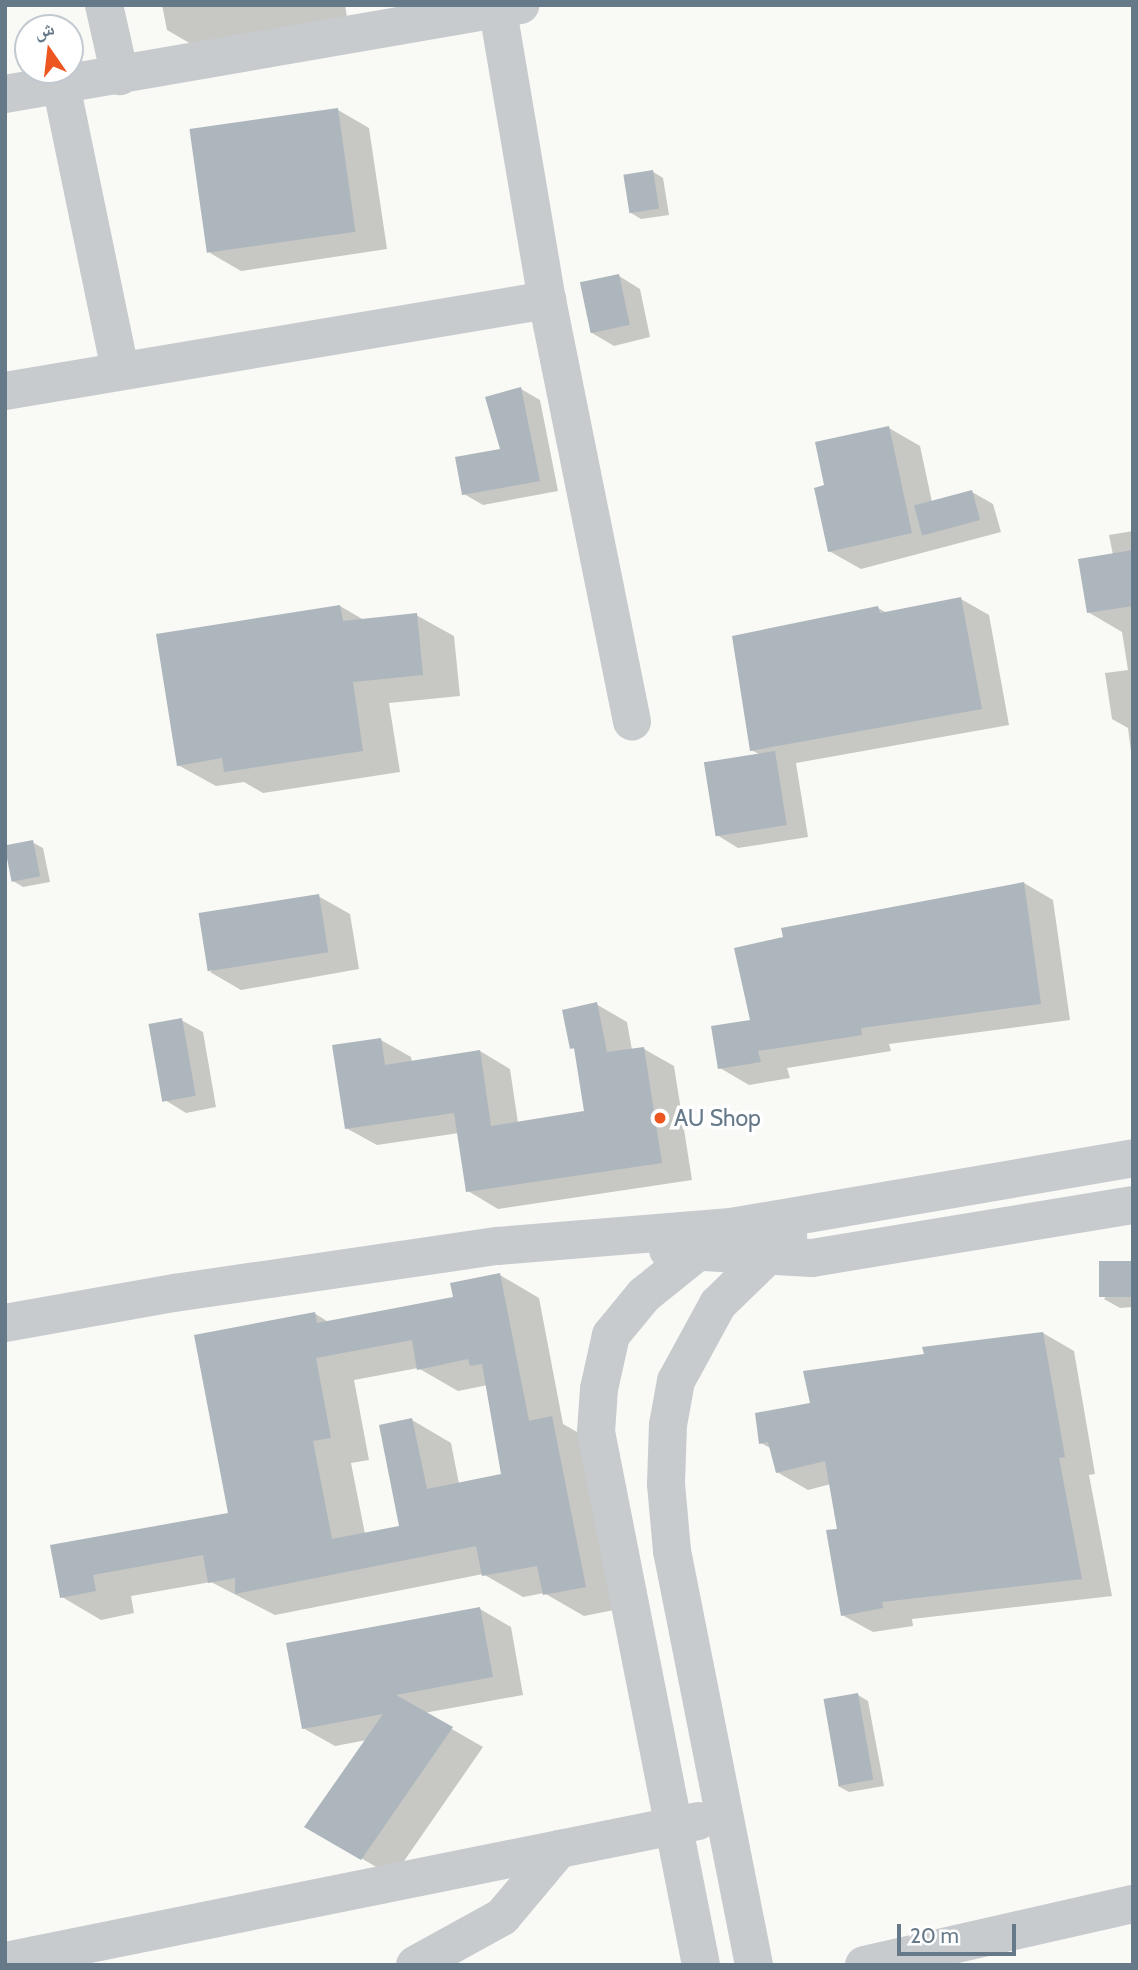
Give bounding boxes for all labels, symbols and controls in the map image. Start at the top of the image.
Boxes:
north arrow [14,14,84,84]
text: ش [32,16,57,44]
place label: AU Shop [674,1104,761,1132]
marker: AU Shop [652,1110,668,1126]
scale bar [900,1910,1019,1954]
text: 20 m [910,1923,959,1948]

